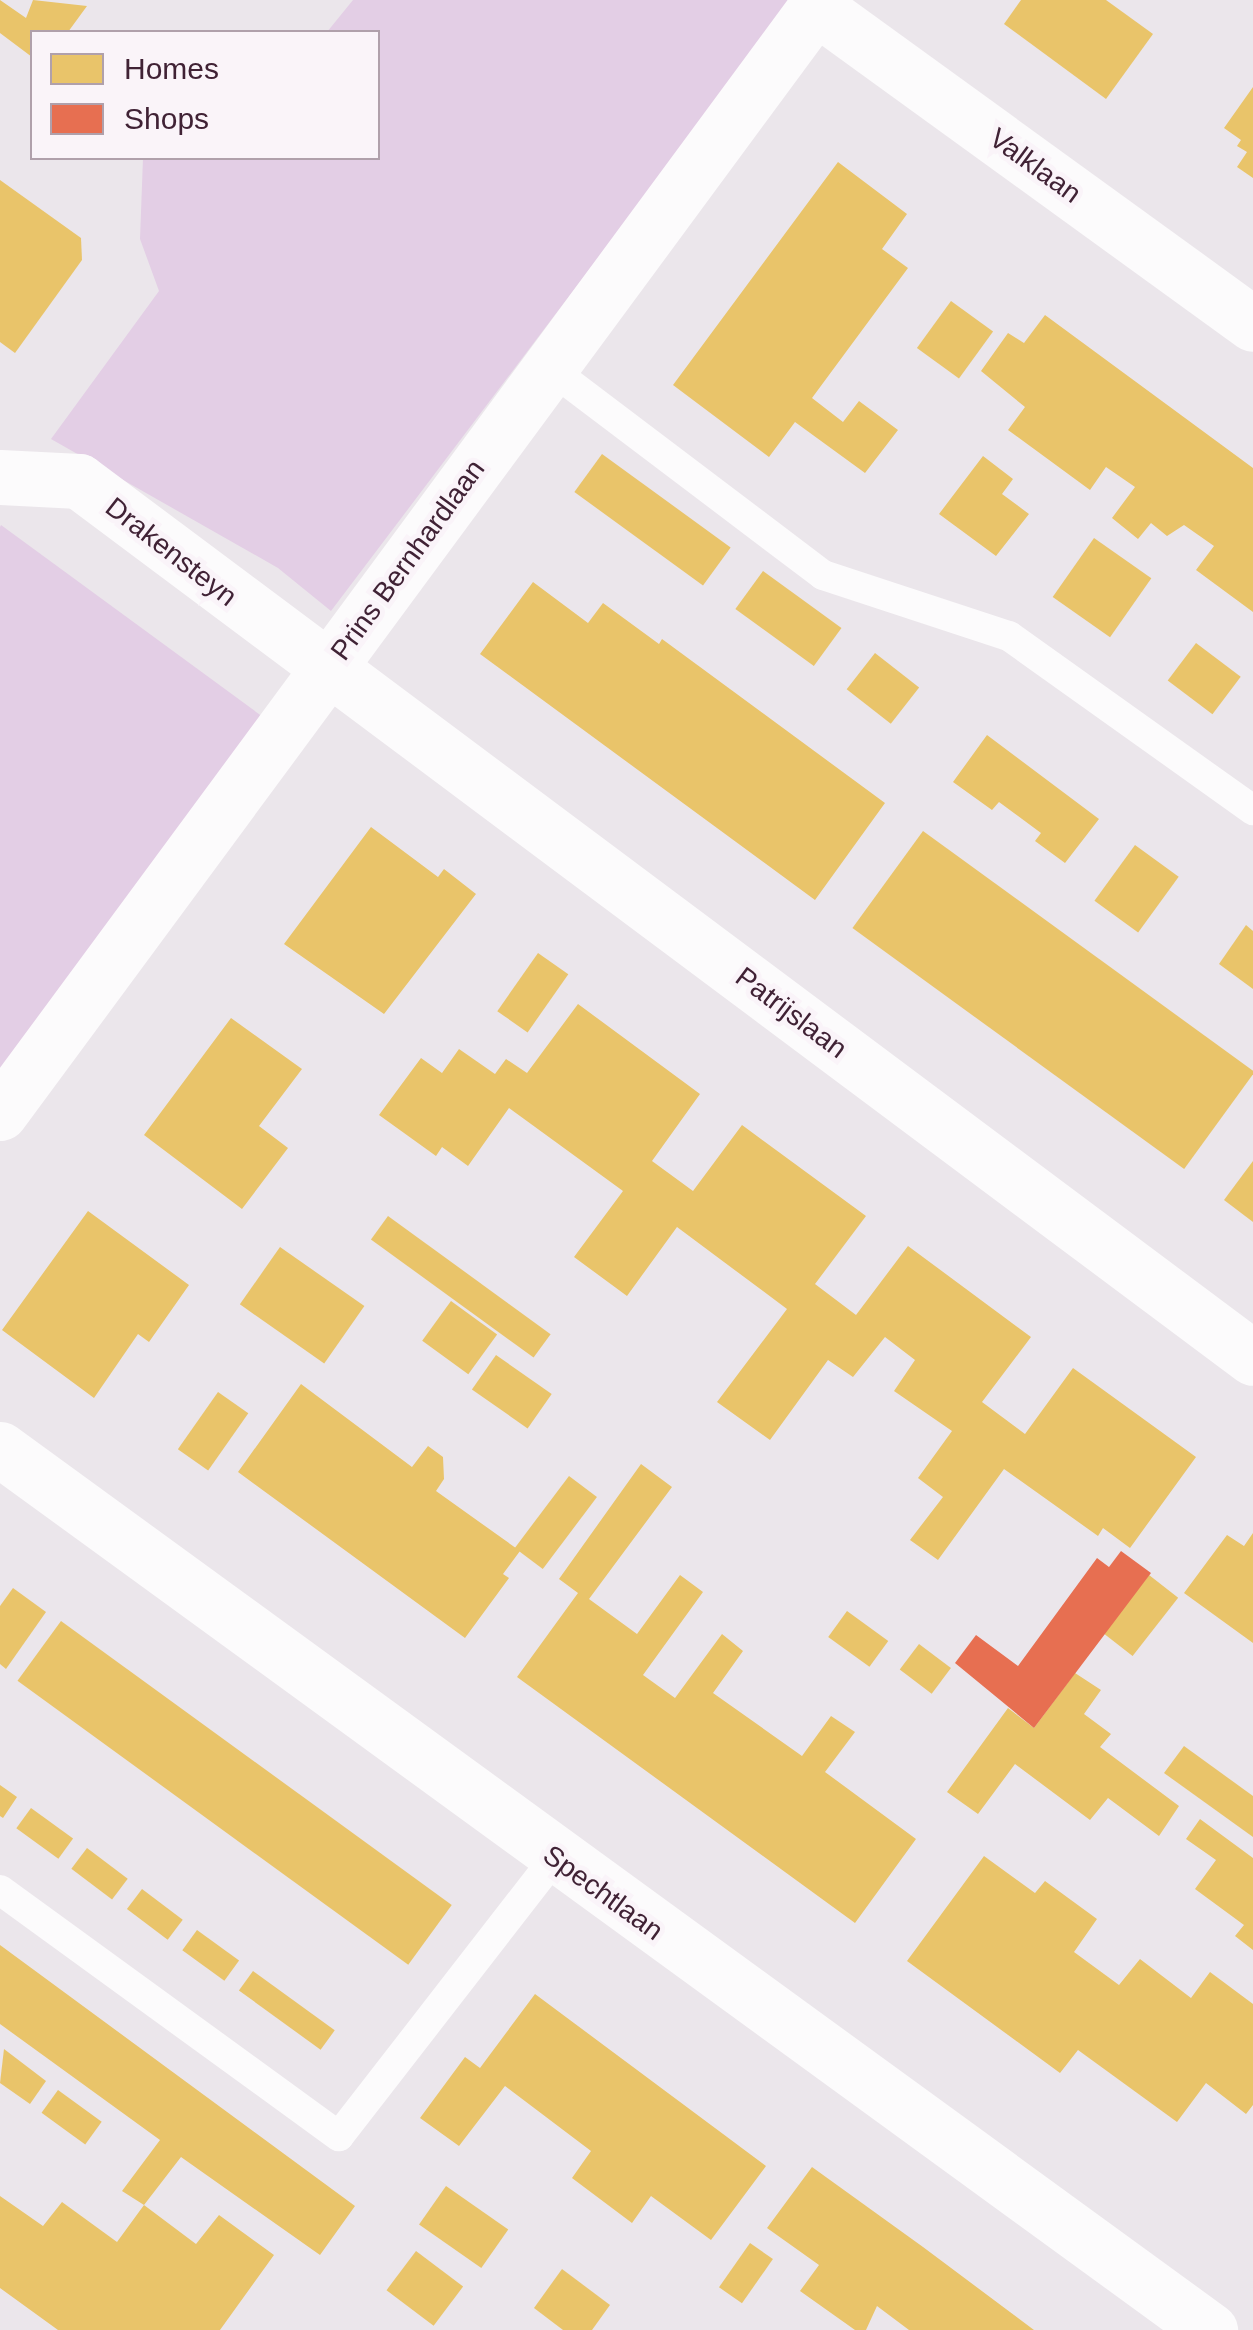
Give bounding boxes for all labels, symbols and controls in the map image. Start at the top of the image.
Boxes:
legend [30,30,380,160]
text: Homes [124,52,219,85]
text: Shops [124,102,209,135]
street label: Valklaan [983,121,1087,211]
street label: Prins Bernhardlaan [324,453,492,667]
street label: Drakensteyn [99,490,243,614]
street label: Patrijslaan [729,960,853,1066]
street label: Spechtlaan [536,1838,670,1948]

